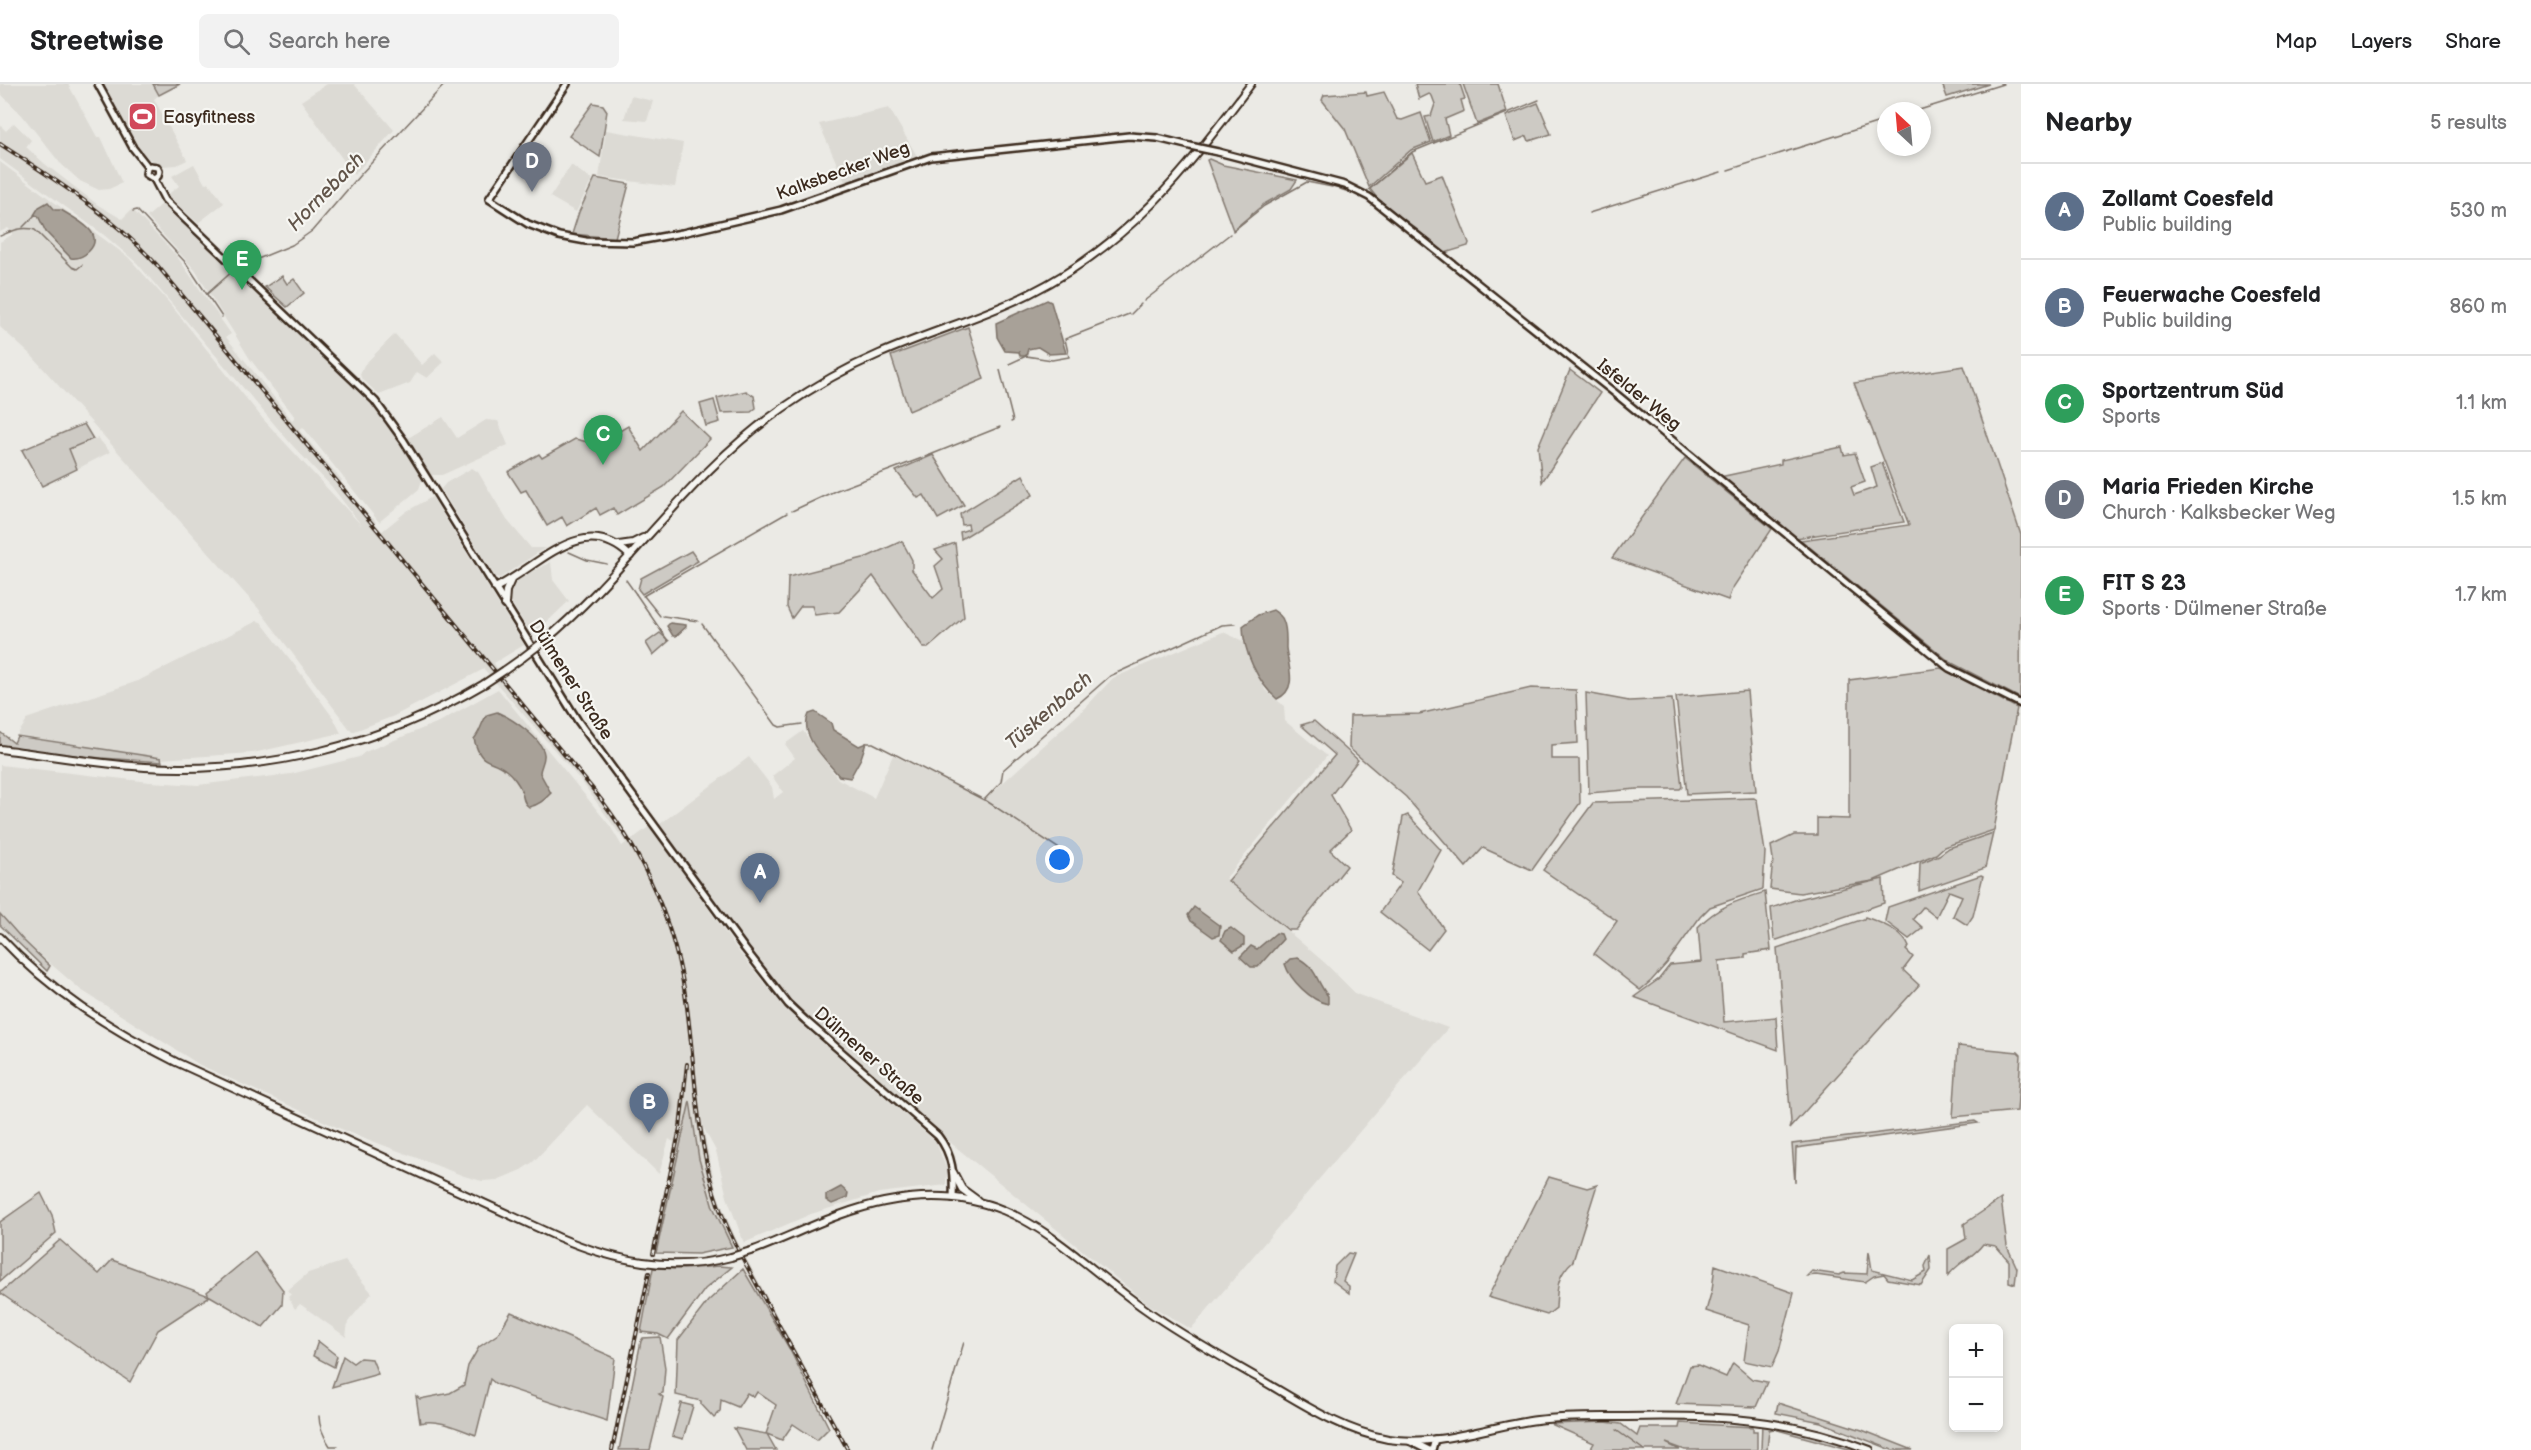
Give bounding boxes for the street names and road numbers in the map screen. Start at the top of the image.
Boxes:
street label: Kalksbecker Weg [774,137,912,205]
street label: Isfelder Weg [1593,355,1685,435]
street label: Dülmener Straße [525,616,618,744]
street label: Dülmener Straße [810,1003,928,1109]

